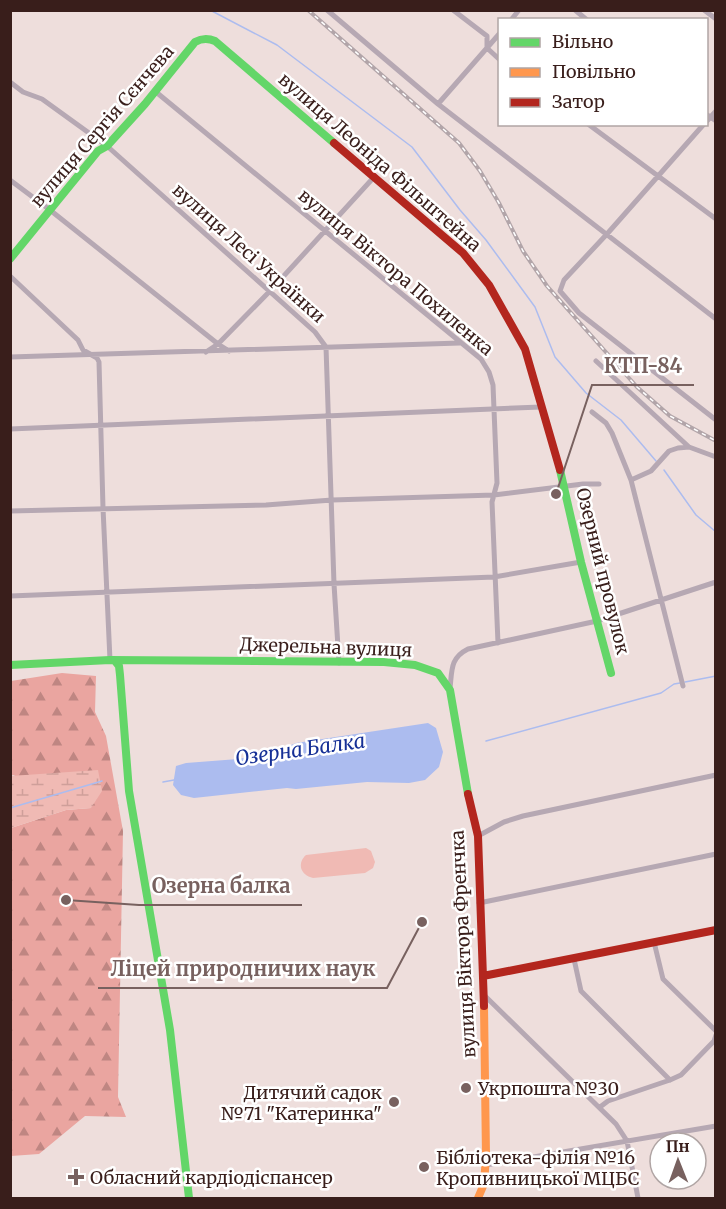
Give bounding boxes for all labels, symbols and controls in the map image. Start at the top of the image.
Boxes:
legend [498,18,708,126]
text: Вільно [552,30,613,53]
street label: вулиця Сергія Сєнчева [25,40,179,212]
text: Повільно [552,60,636,83]
street label: вулиця Леоніда Фільштейна [274,68,486,257]
text: Затор [552,90,605,113]
street label: вулиця Лесі Українки [168,178,330,328]
street label: вулиця Віктора Похиленка [294,184,498,361]
callout: КТП-84 [592,347,694,385]
text: КТП-84 [604,353,683,378]
street label: Озерний провулок [571,485,635,657]
street label: Джерельна вулиця [239,632,413,662]
water label: Озерна Балка [233,728,367,770]
street label: вулиця Віктора Френчка [446,829,480,1058]
callout: Озерна балка [139,867,302,905]
text: Озерна балка [152,873,290,898]
callout: Ліцей природничих наук [98,950,387,988]
text: Ліцей природничих наук [111,956,376,981]
place label: Укрпошта №30 [477,1077,619,1100]
place label: Дитячий садок №71 "Катеринка" [221,1081,383,1125]
marker: Укрпошта №30 [459,1081,473,1095]
marker: Дитячий садок №71 "Катеринка" [387,1095,401,1109]
north arrow [648,1131,708,1191]
text: Пн [666,1136,690,1156]
place label: Бібліотека-філія №16 Кропивницької МЦБС [436,1146,640,1190]
marker: Бібліотека-філія №16 Кропивницької МЦБС [417,1160,431,1174]
place label: Обласний кардіодіспансер [90,1166,333,1189]
marker: Обласний кардіодіспансер [67,1168,85,1186]

